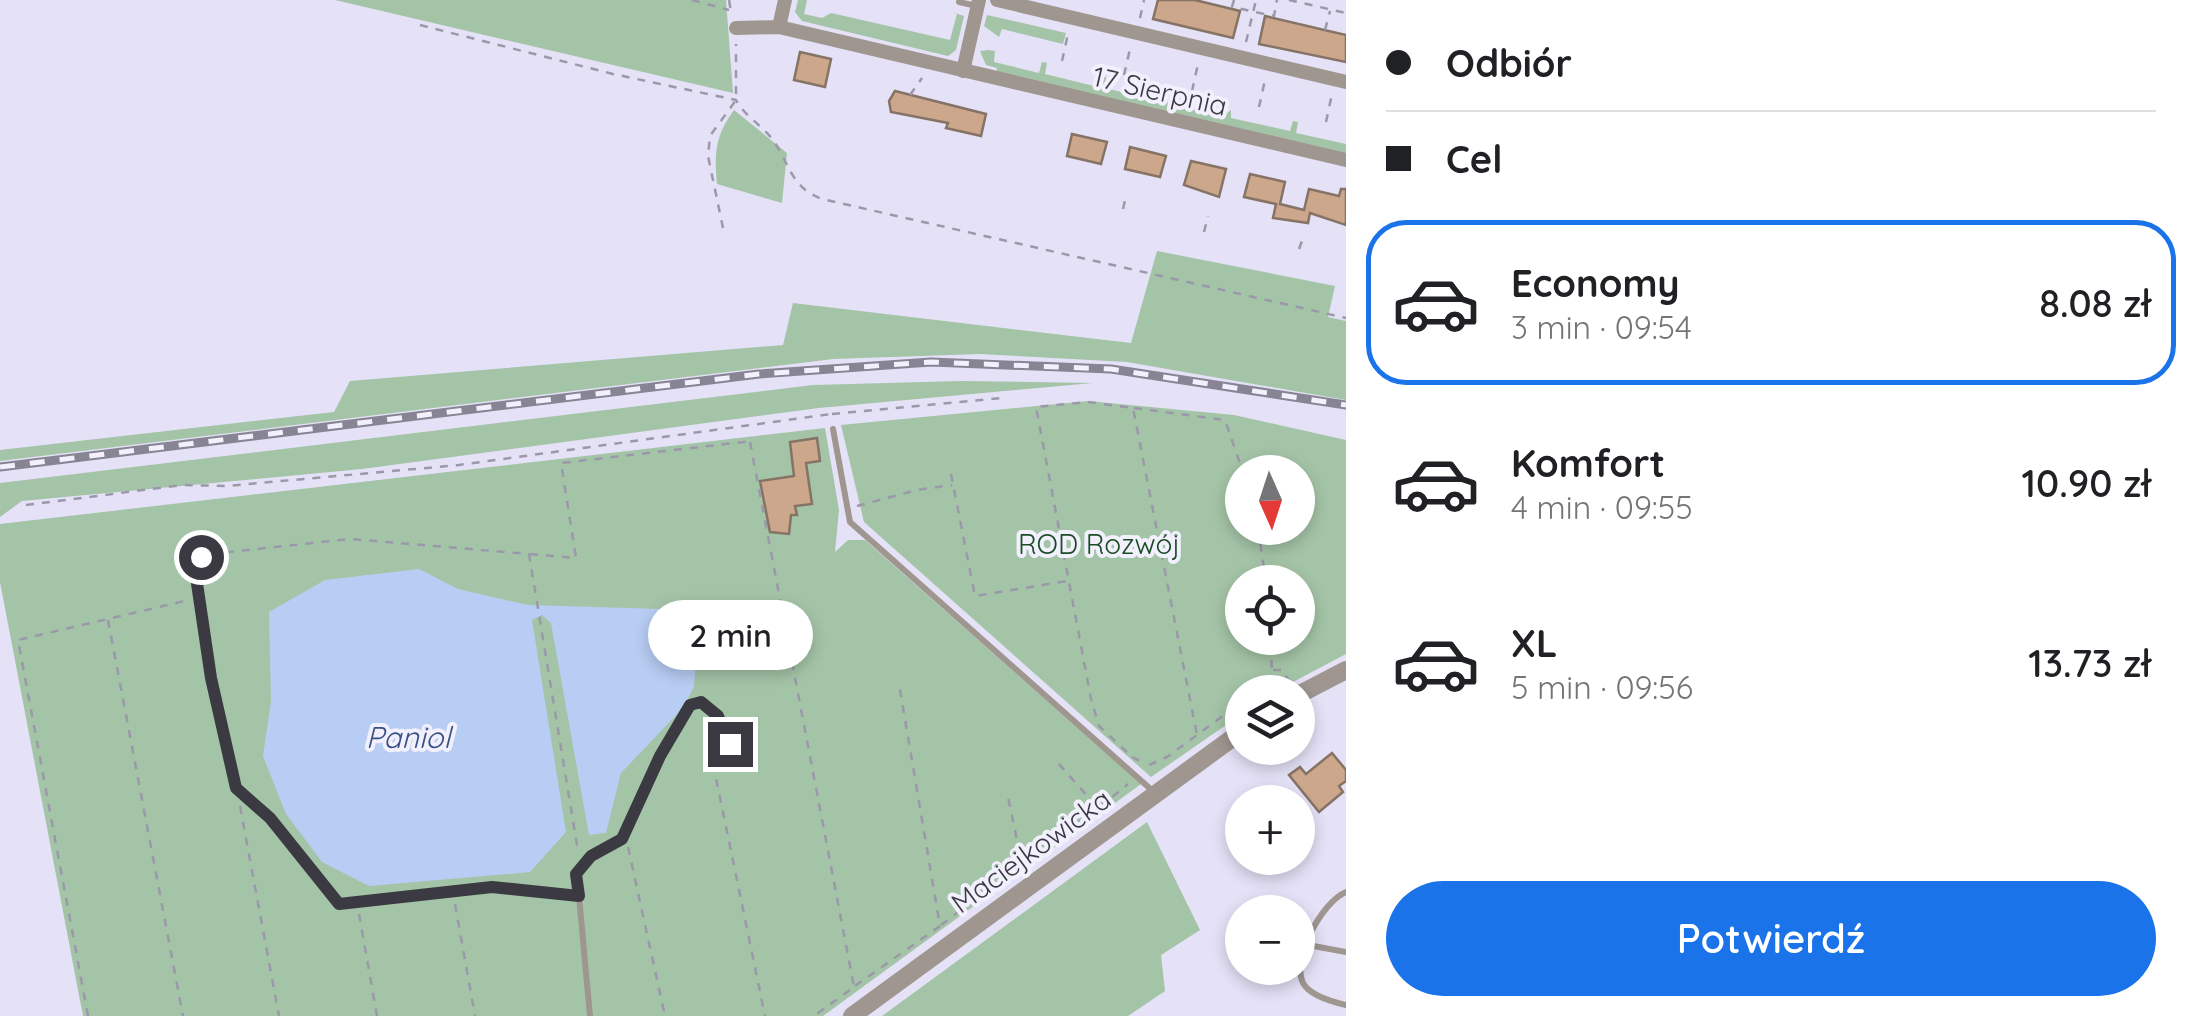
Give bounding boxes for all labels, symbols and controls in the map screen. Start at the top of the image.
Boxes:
text: Odbiór [1446,39,1572,87]
street label: 17 Sierpnia [1090,58,1231,123]
text: Cel [1446,135,1503,183]
icon: car [1391,258,1481,348]
text: Economy [1511,259,1680,307]
text: 8.08 zł [2039,279,2151,327]
text: 3 min · 09:54 [1511,307,1692,347]
icon: car [1391,438,1481,528]
text: Komfort [1511,439,1665,487]
north arrow [1225,455,1315,545]
map controls [1225,455,1315,985]
text: 10.90 zł [2022,459,2151,507]
text: 4 min · 09:55 [1511,487,1693,527]
park label: ROD Rozwój [1018,526,1180,561]
route start [179,535,224,580]
button: locate [1225,565,1315,655]
callout: 2 min [648,599,812,669]
text: 2 min [689,615,772,655]
icon: car [1391,618,1481,708]
text: XL [1511,619,1557,667]
text: 13.73 zł [2028,639,2151,687]
text: 5 min · 09:56 [1511,667,1693,707]
button: layers [1225,675,1315,765]
water label: Paniol [366,718,453,756]
route end [708,722,753,767]
street label: Maciejkowicka [944,781,1117,920]
button: + [1225,785,1315,875]
button: Potwierdź [1386,881,2156,996]
button: − [1225,895,1315,985]

